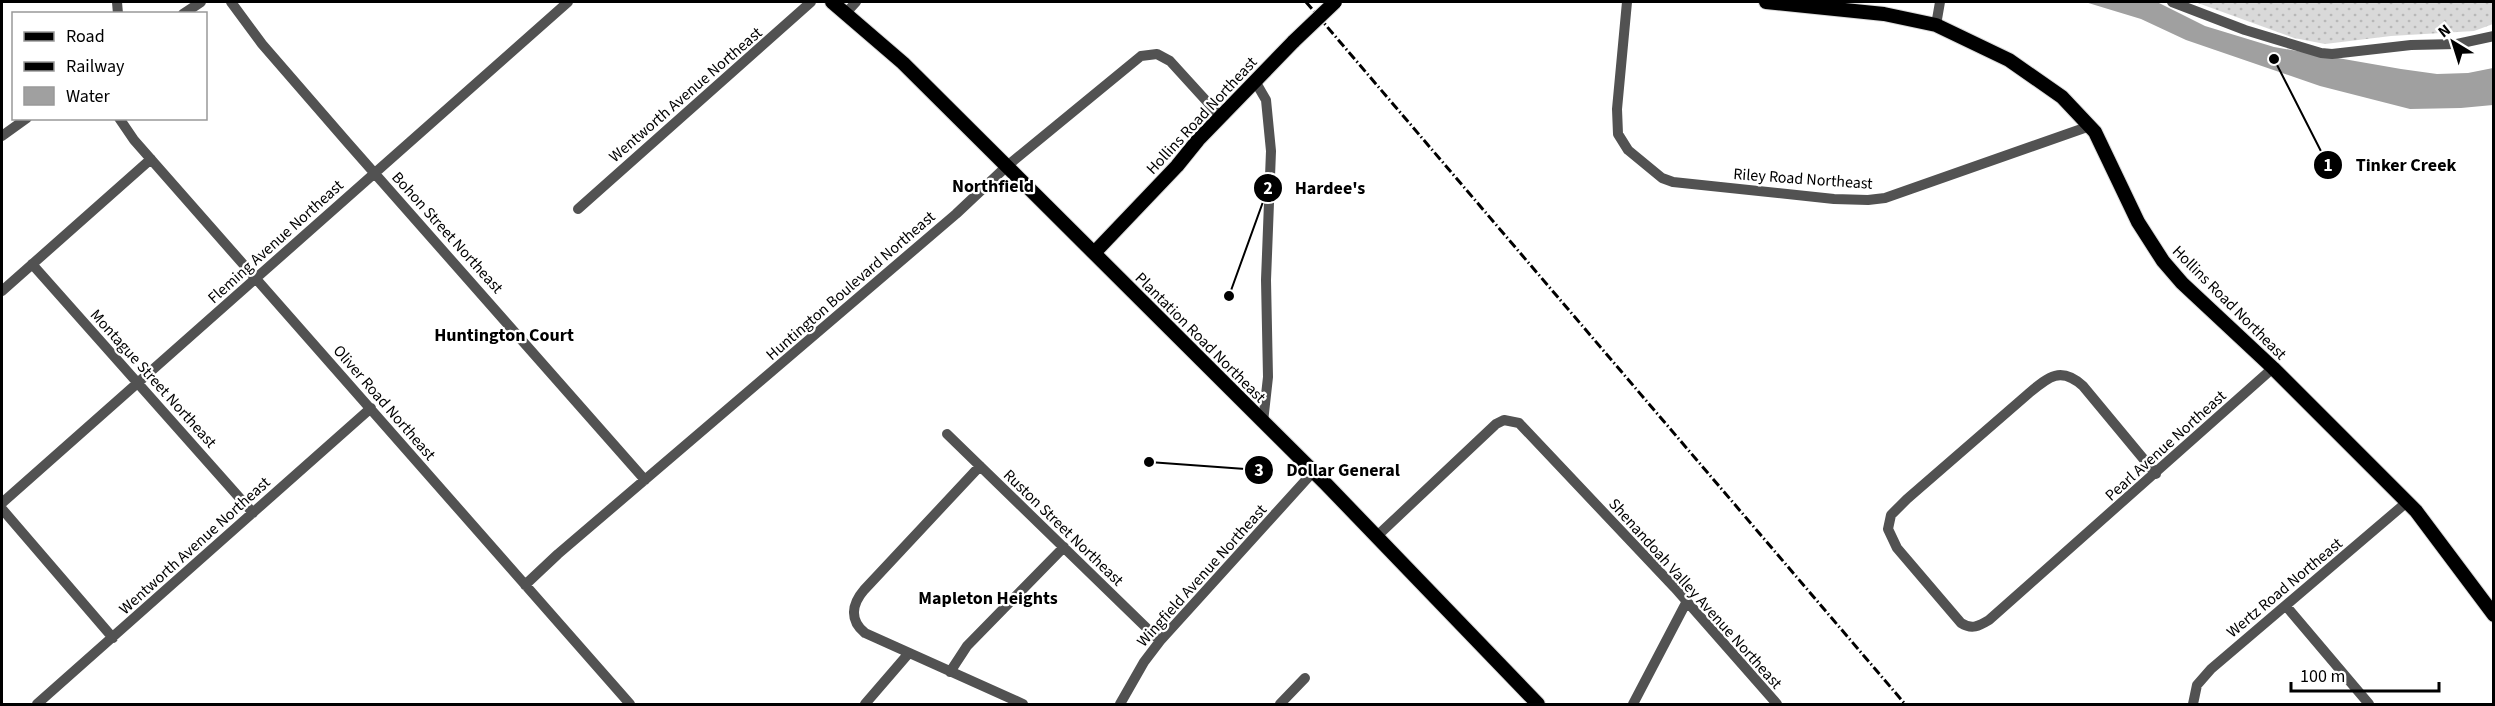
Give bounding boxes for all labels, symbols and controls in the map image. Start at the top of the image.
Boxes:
legend [12,12,207,120]
north arrow [2423,12,2483,72]
text: N [2433,19,2455,43]
street label: Wentworth Avenue Northeast [604,22,767,167]
text: Road [66,24,105,49]
street label: Hollins Road Northeast [1141,52,1263,179]
text: Railway [66,54,125,79]
text: Water [66,84,110,109]
callout: Tinker Creek [2313,147,2468,183]
text: 1 [2323,153,2333,178]
text: Tinker Creek [2356,153,2456,178]
street label: Riley Road Northeast [1733,163,1874,195]
street label: Bohon Street Northeast [387,167,508,299]
callout: Hardee's [1253,170,1377,206]
street label: Fleming Avenue Northeast [203,174,349,309]
district label: Northfield [952,174,1034,199]
text: 2 [1263,176,1273,201]
text: Hardee's [1295,176,1365,201]
street label: Huntington Boulevard Northeast [761,206,940,365]
street label: Hollins Road Northeast [2167,241,2292,365]
street label: Plantation Road Northeast [1130,267,1271,408]
street label: Montague Street Northeast [85,305,222,453]
district label: Huntington Court [434,323,574,348]
street label: Oliver Road Northeast [328,340,441,466]
street label: Pearl Avenue Northeast [2100,385,2231,506]
callout: Dollar General [1244,452,1412,488]
text: 3 [1254,458,1264,483]
text: Dollar General [1286,458,1400,483]
street label: Ruston Street Northeast [998,464,1129,591]
street label: Wentworth Avenue Northeast [114,471,275,620]
street label: Shenandoah Valley Avenue Northeast [1604,494,1787,694]
street label: Wingfield Avenue Northeast [1132,499,1272,652]
street label: Wertz Road Northeast [2222,532,2348,643]
district label: Mapleton Heights [918,586,1058,611]
scale bar [2291,655,2440,693]
text: 100 m [2300,664,2345,689]

